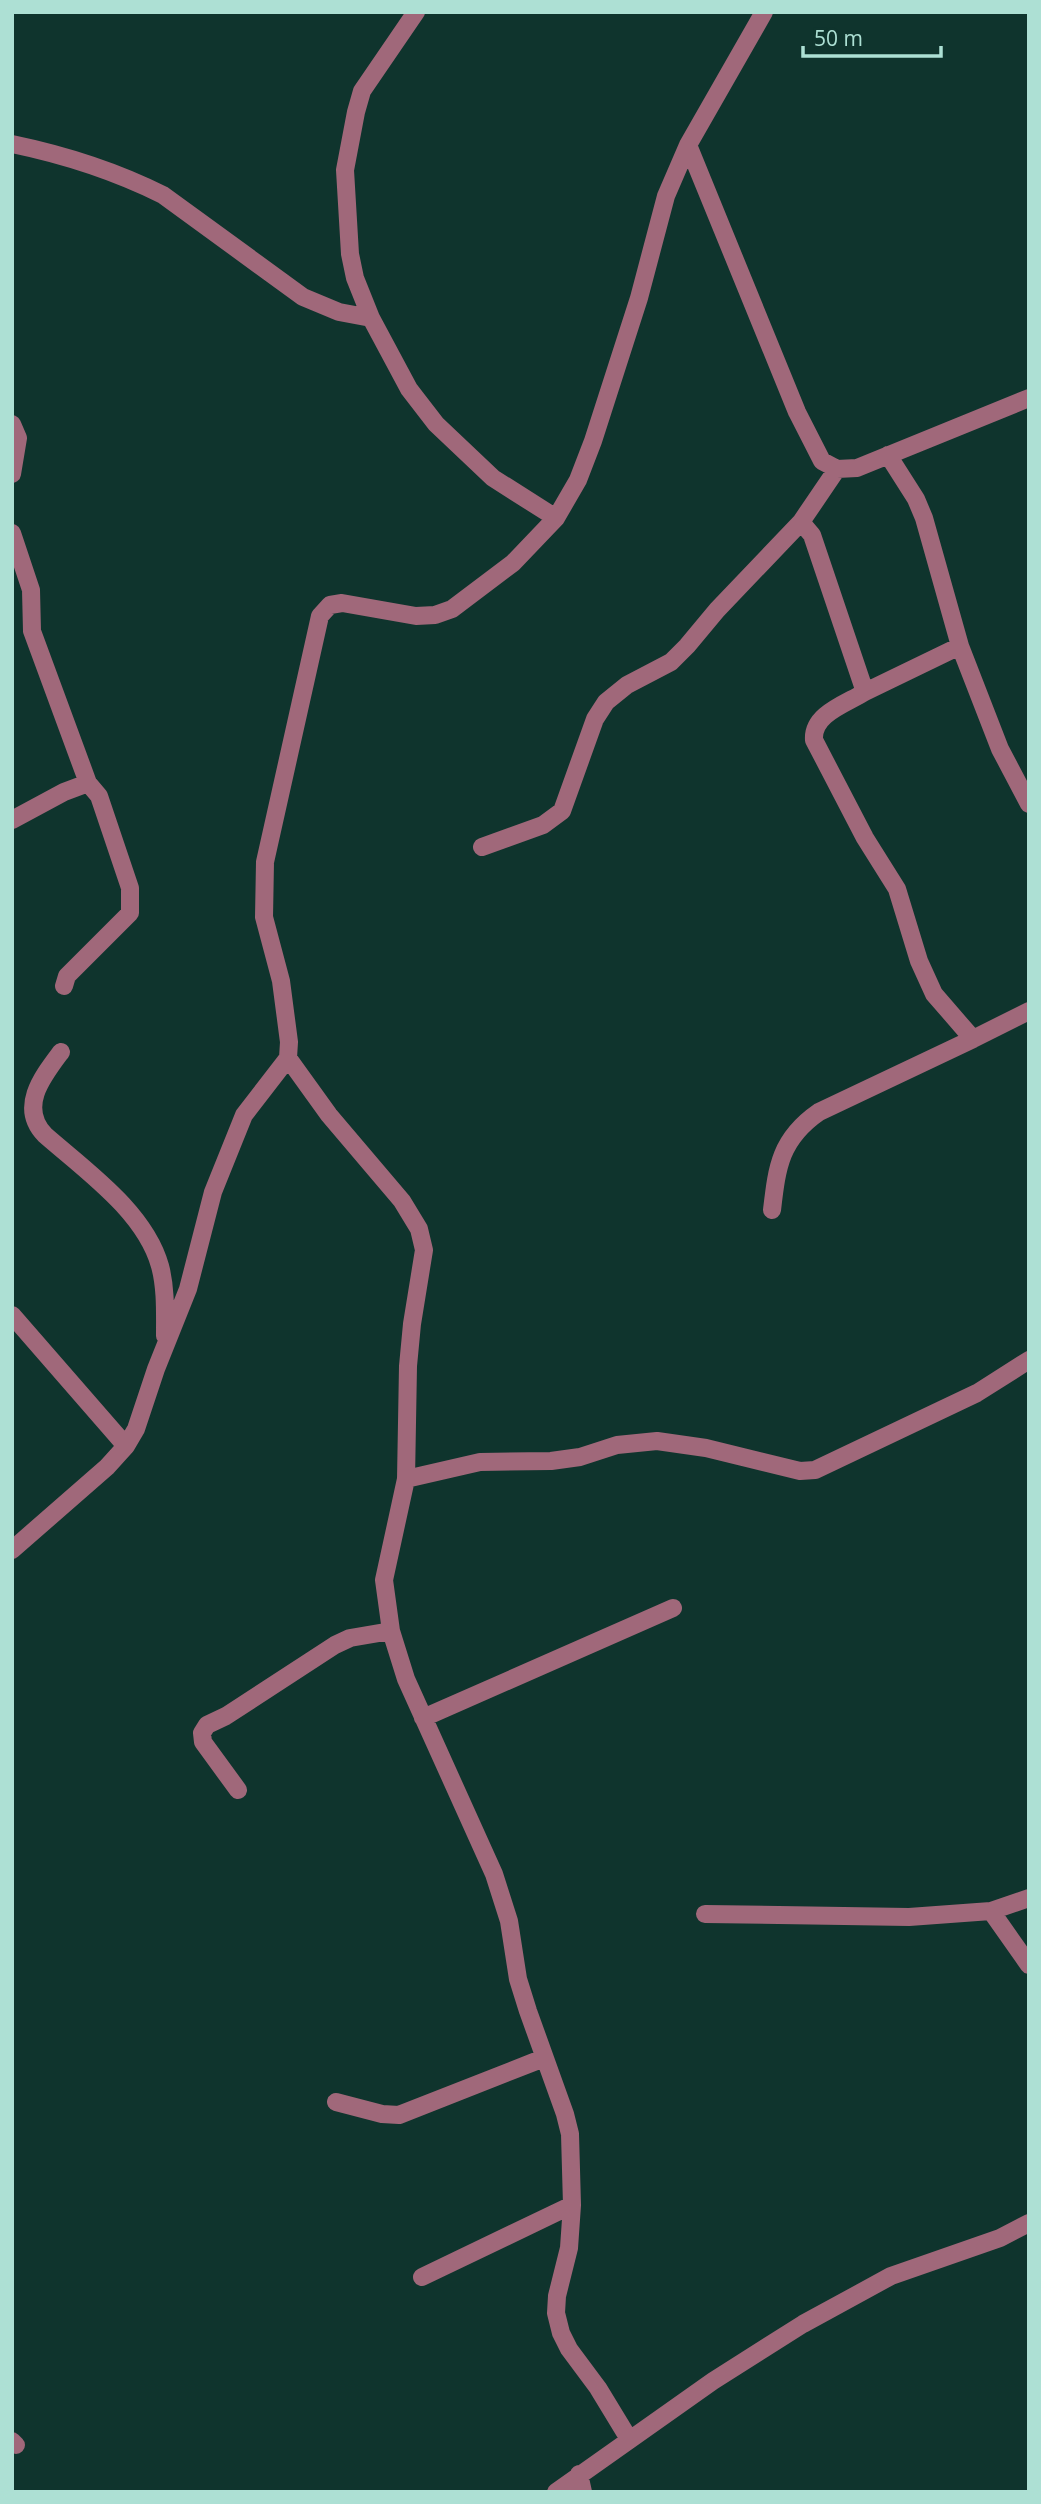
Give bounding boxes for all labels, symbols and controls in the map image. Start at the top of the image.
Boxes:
scale bar [803,14,941,58]
text: 50 m [814,24,863,52]

